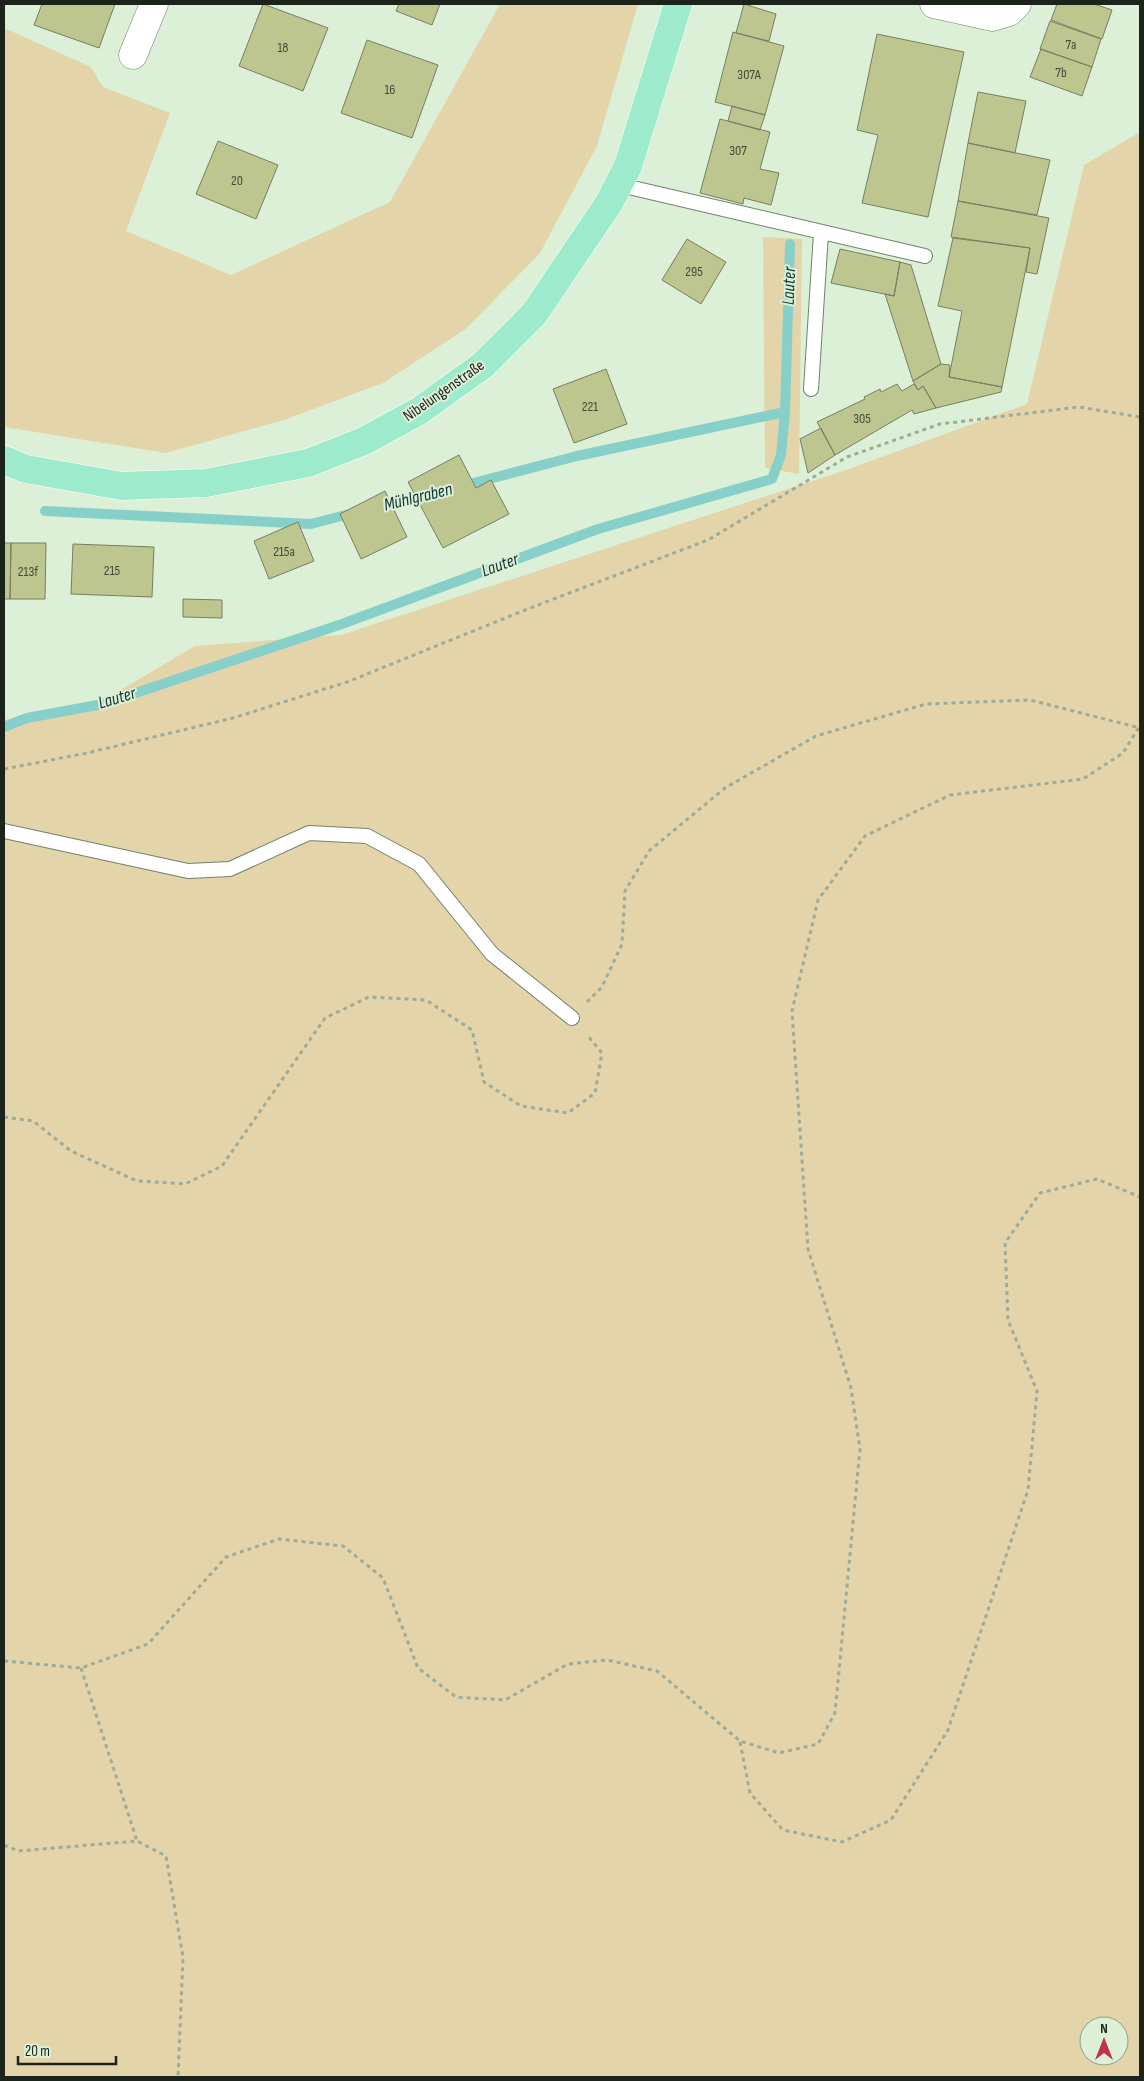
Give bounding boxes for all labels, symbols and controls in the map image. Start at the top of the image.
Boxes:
house number: 7a [1066,36,1076,53]
house number: 18 [277,39,289,56]
house number: 7b [1055,64,1067,81]
house number: 307A [737,66,762,83]
house number: 16 [384,81,396,98]
house number: 307 [729,142,747,159]
house number: 20 [231,172,243,189]
house number: 295 [685,263,703,280]
water label: Lauter [778,266,800,306]
street label: Nibelungenstraße [400,356,488,426]
house number: 221 [582,398,598,415]
house number: 305 [853,410,871,427]
water label: Mühlgraben [382,478,455,516]
house number: 215a [273,543,295,560]
water label: Lauter [478,548,522,581]
house number: 215 [104,562,121,579]
house number: 213f [18,563,39,580]
water label: Lauter [96,682,139,714]
north arrow [1079,2016,1129,2066]
text: N [1100,2020,1108,2037]
scale bar [18,2034,115,2066]
text: 20 m [25,2042,50,2061]

